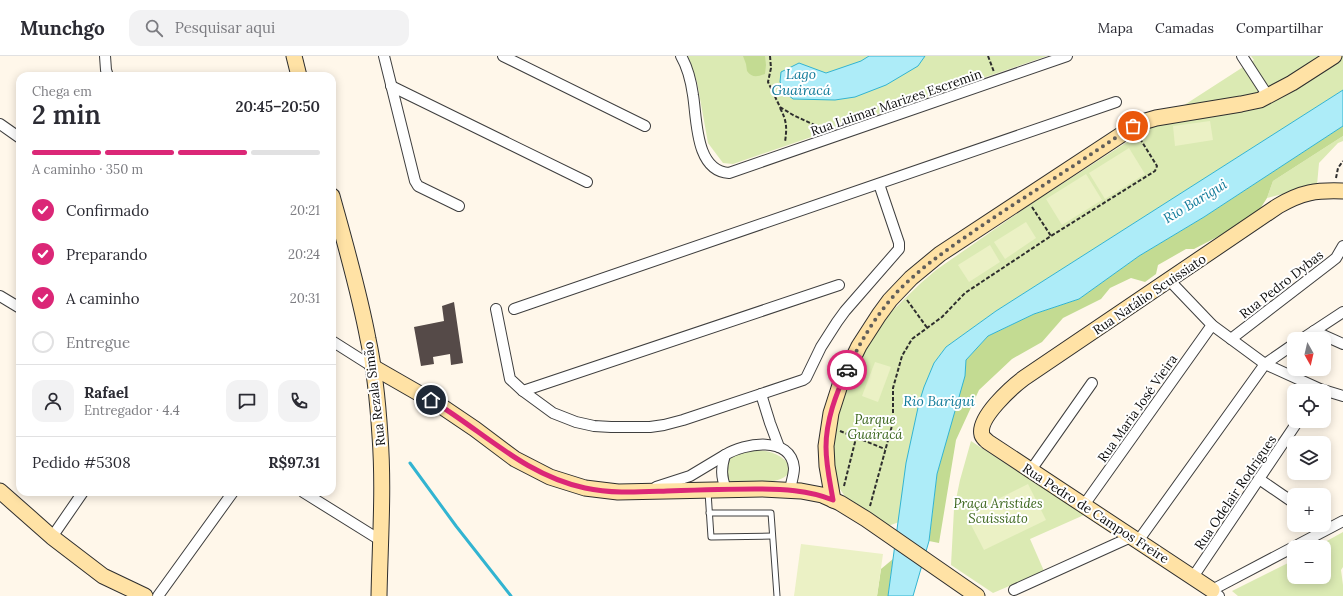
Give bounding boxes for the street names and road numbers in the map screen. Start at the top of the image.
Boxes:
street label: Rua Luimar Marizes Escremin [808,65,984,140]
street label: Rua Pedro Dybas [1236,246,1327,322]
street label: Rua Natálio Scuissiato [1089,250,1210,339]
street label: Rua Rezala Simão [360,340,389,447]
street label: Rua Maria José Vieira [1094,351,1181,466]
street label: Rua Odelair Rodrigues [1191,432,1280,553]
street label: Rua Pedro de Campos Freire [1019,460,1172,567]

